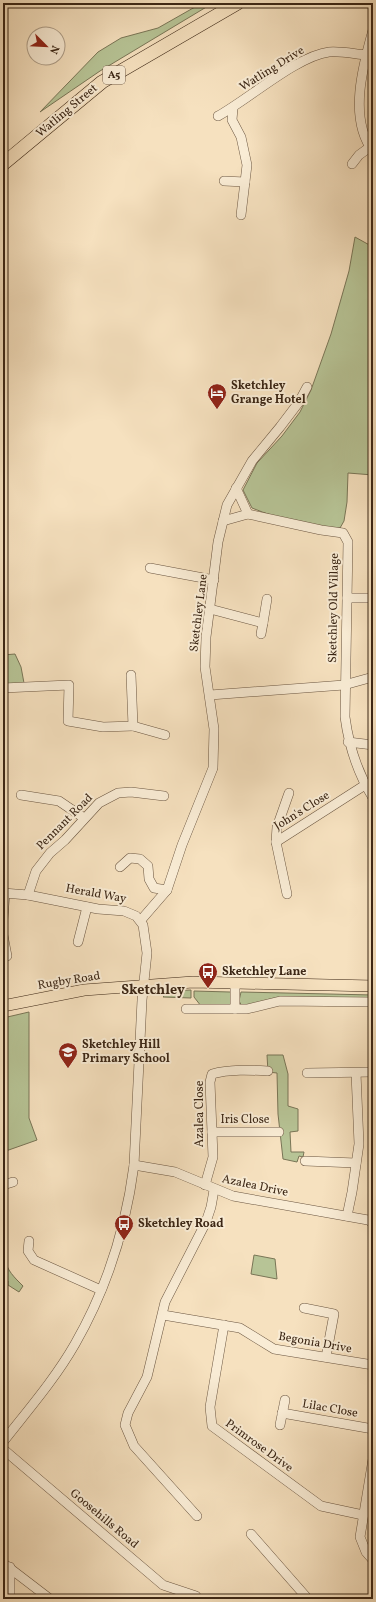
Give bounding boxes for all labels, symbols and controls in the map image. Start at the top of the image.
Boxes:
north arrow [26,26,66,66]
text: N [45,43,62,56]
street label: Watling Drive [237,43,308,95]
road number: A5 [103,66,125,84]
street label: Watling Street [33,81,101,141]
place label: Sketchley Grange Hotel [231,378,306,408]
hotel icon: Sketchley Grange Hotel [206,382,228,410]
street label: Sketchley Old Village [325,553,343,663]
street label: Sketchley Lane [186,573,212,653]
street label: John's Close [271,788,333,834]
street label: Pennant Road [33,790,97,854]
street label: Herald Way [64,881,128,907]
bus stop icon: Sketchley Lane [197,961,219,989]
place label: Sketchley Lane [222,964,306,980]
street label: Rugby Road [37,968,102,994]
district label: Sketchley [121,981,185,1000]
place label: Sketchley Hill Primary School [82,1037,170,1067]
school or university icon: Sketchley Hill Primary School [57,1041,79,1069]
street label: Azalea Close [192,1080,208,1147]
street label: Iris Close [220,1112,270,1128]
street label: Azalea Drive [220,1171,290,1201]
bus stop icon: Sketchley Road [113,1213,135,1241]
place label: Sketchley Road [138,1216,224,1232]
street label: Begonia Drive [277,1329,353,1357]
street label: Lilac Close [301,1396,359,1422]
street label: Primrose Drive [222,1416,296,1476]
street label: Goosehills Road [66,1486,142,1553]

